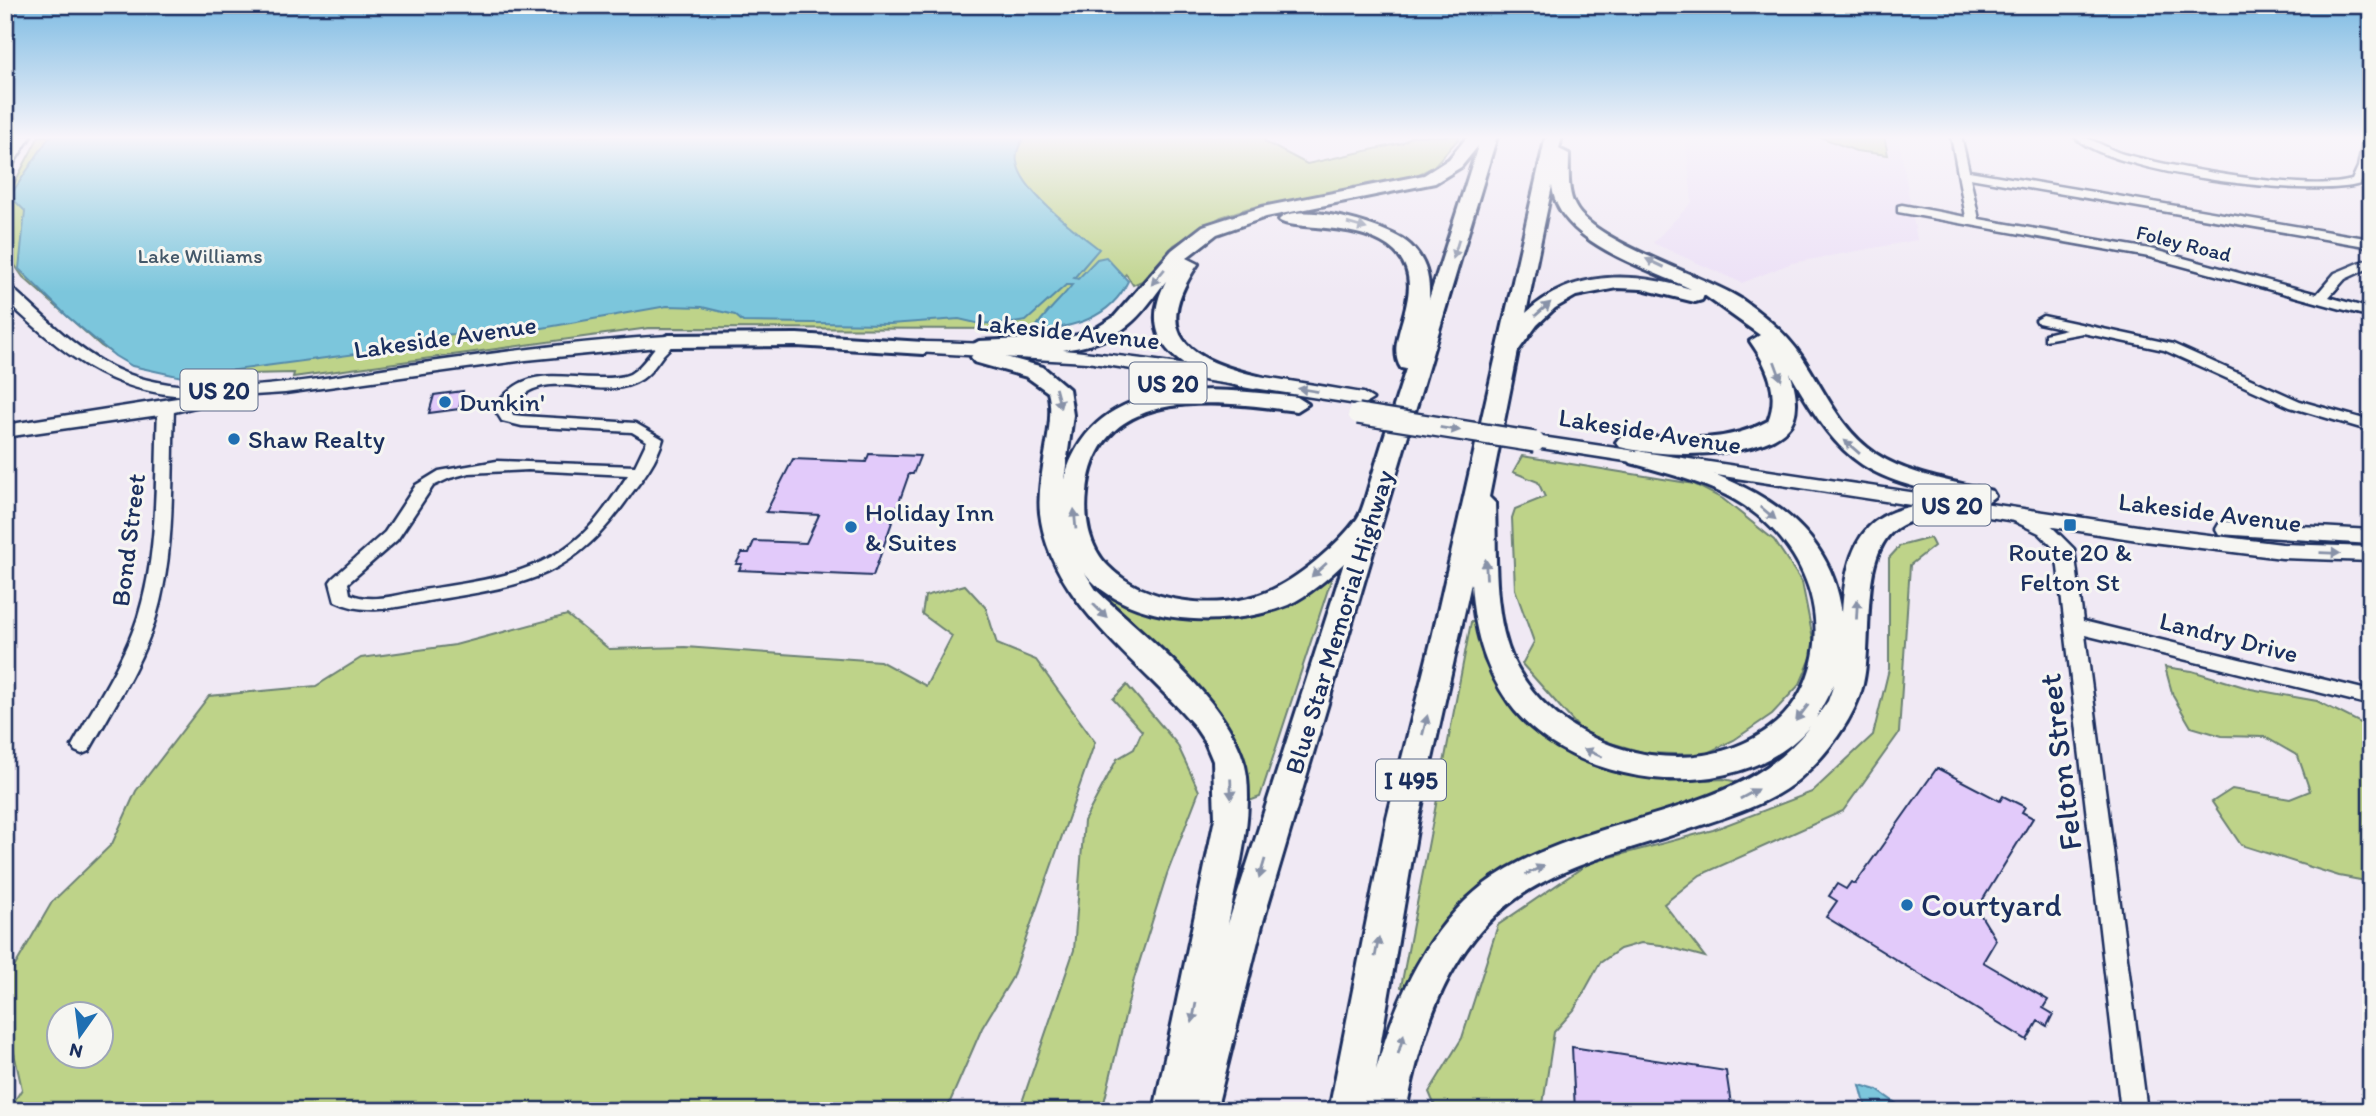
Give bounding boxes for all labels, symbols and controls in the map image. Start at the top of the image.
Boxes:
street label: Foley Road [2134,219,2235,267]
one-way arrow [1347,221,1368,231]
one-way arrow [1450,238,1460,259]
park label: Lake Williams [138,243,263,268]
one-way arrow [1645,257,1665,269]
one-way arrow [1151,269,1166,286]
one-way arrow [1534,301,1551,317]
street label: Lakeside Avenue [975,305,1161,357]
street label: Lakeside Avenue [351,308,539,366]
one-way arrow [1772,361,1783,382]
road number: US 20 [1130,362,1206,404]
road number: US 20 [180,370,258,410]
one-way arrow [1297,385,1319,396]
place label: Dunkin' [459,386,545,418]
one-way arrow [1053,388,1064,410]
marker: Dunkin' [437,394,453,410]
street label: Lakeside Avenue [1556,401,1744,461]
place label: Shaw Realty [248,423,385,455]
one-way arrow [1439,424,1461,435]
marker: Shaw Realty [226,431,242,447]
one-way arrow [1844,440,1861,455]
street label: Blue Star Memorial Highway [1277,466,1401,778]
street label: Bond Street [104,471,152,608]
road number: US 20 [1913,484,1990,526]
street label: Lakeside Avenue [2117,485,2303,539]
place label: Holiday Inn & Suites [865,496,994,558]
one-way arrow [1759,505,1777,520]
one-way arrow [1069,508,1080,530]
marker: Route 20 & Felton St [2062,517,2078,533]
marker: Holiday Inn & Suites [843,519,859,535]
place label: Route 20 & Felton St [2008,536,2132,598]
one-way arrow [2320,547,2342,559]
one-way arrow [1480,558,1491,580]
one-way arrow [1311,561,1328,577]
one-way arrow [1851,598,1862,620]
one-way arrow [1092,602,1109,619]
street label: Landry Drive [2156,604,2302,670]
street label: Felton Street [2030,671,2090,853]
one-way arrow [1796,704,1810,722]
one-way arrow [1420,713,1431,735]
one-way arrow [1583,747,1603,759]
road number: I 495 [1376,760,1446,800]
one-way arrow [1225,778,1236,800]
one-way arrow [1740,788,1759,800]
one-way arrow [1257,859,1267,880]
one-way arrow [1525,864,1546,875]
place label: Courtyard [1921,886,2062,924]
marker: Courtyard [1899,897,1915,913]
one-way arrow [1371,936,1382,958]
north arrow [46,1000,116,1070]
one-way arrow [1188,1002,1199,1024]
one-way arrow [1396,1033,1406,1054]
text: N [67,1038,85,1064]

